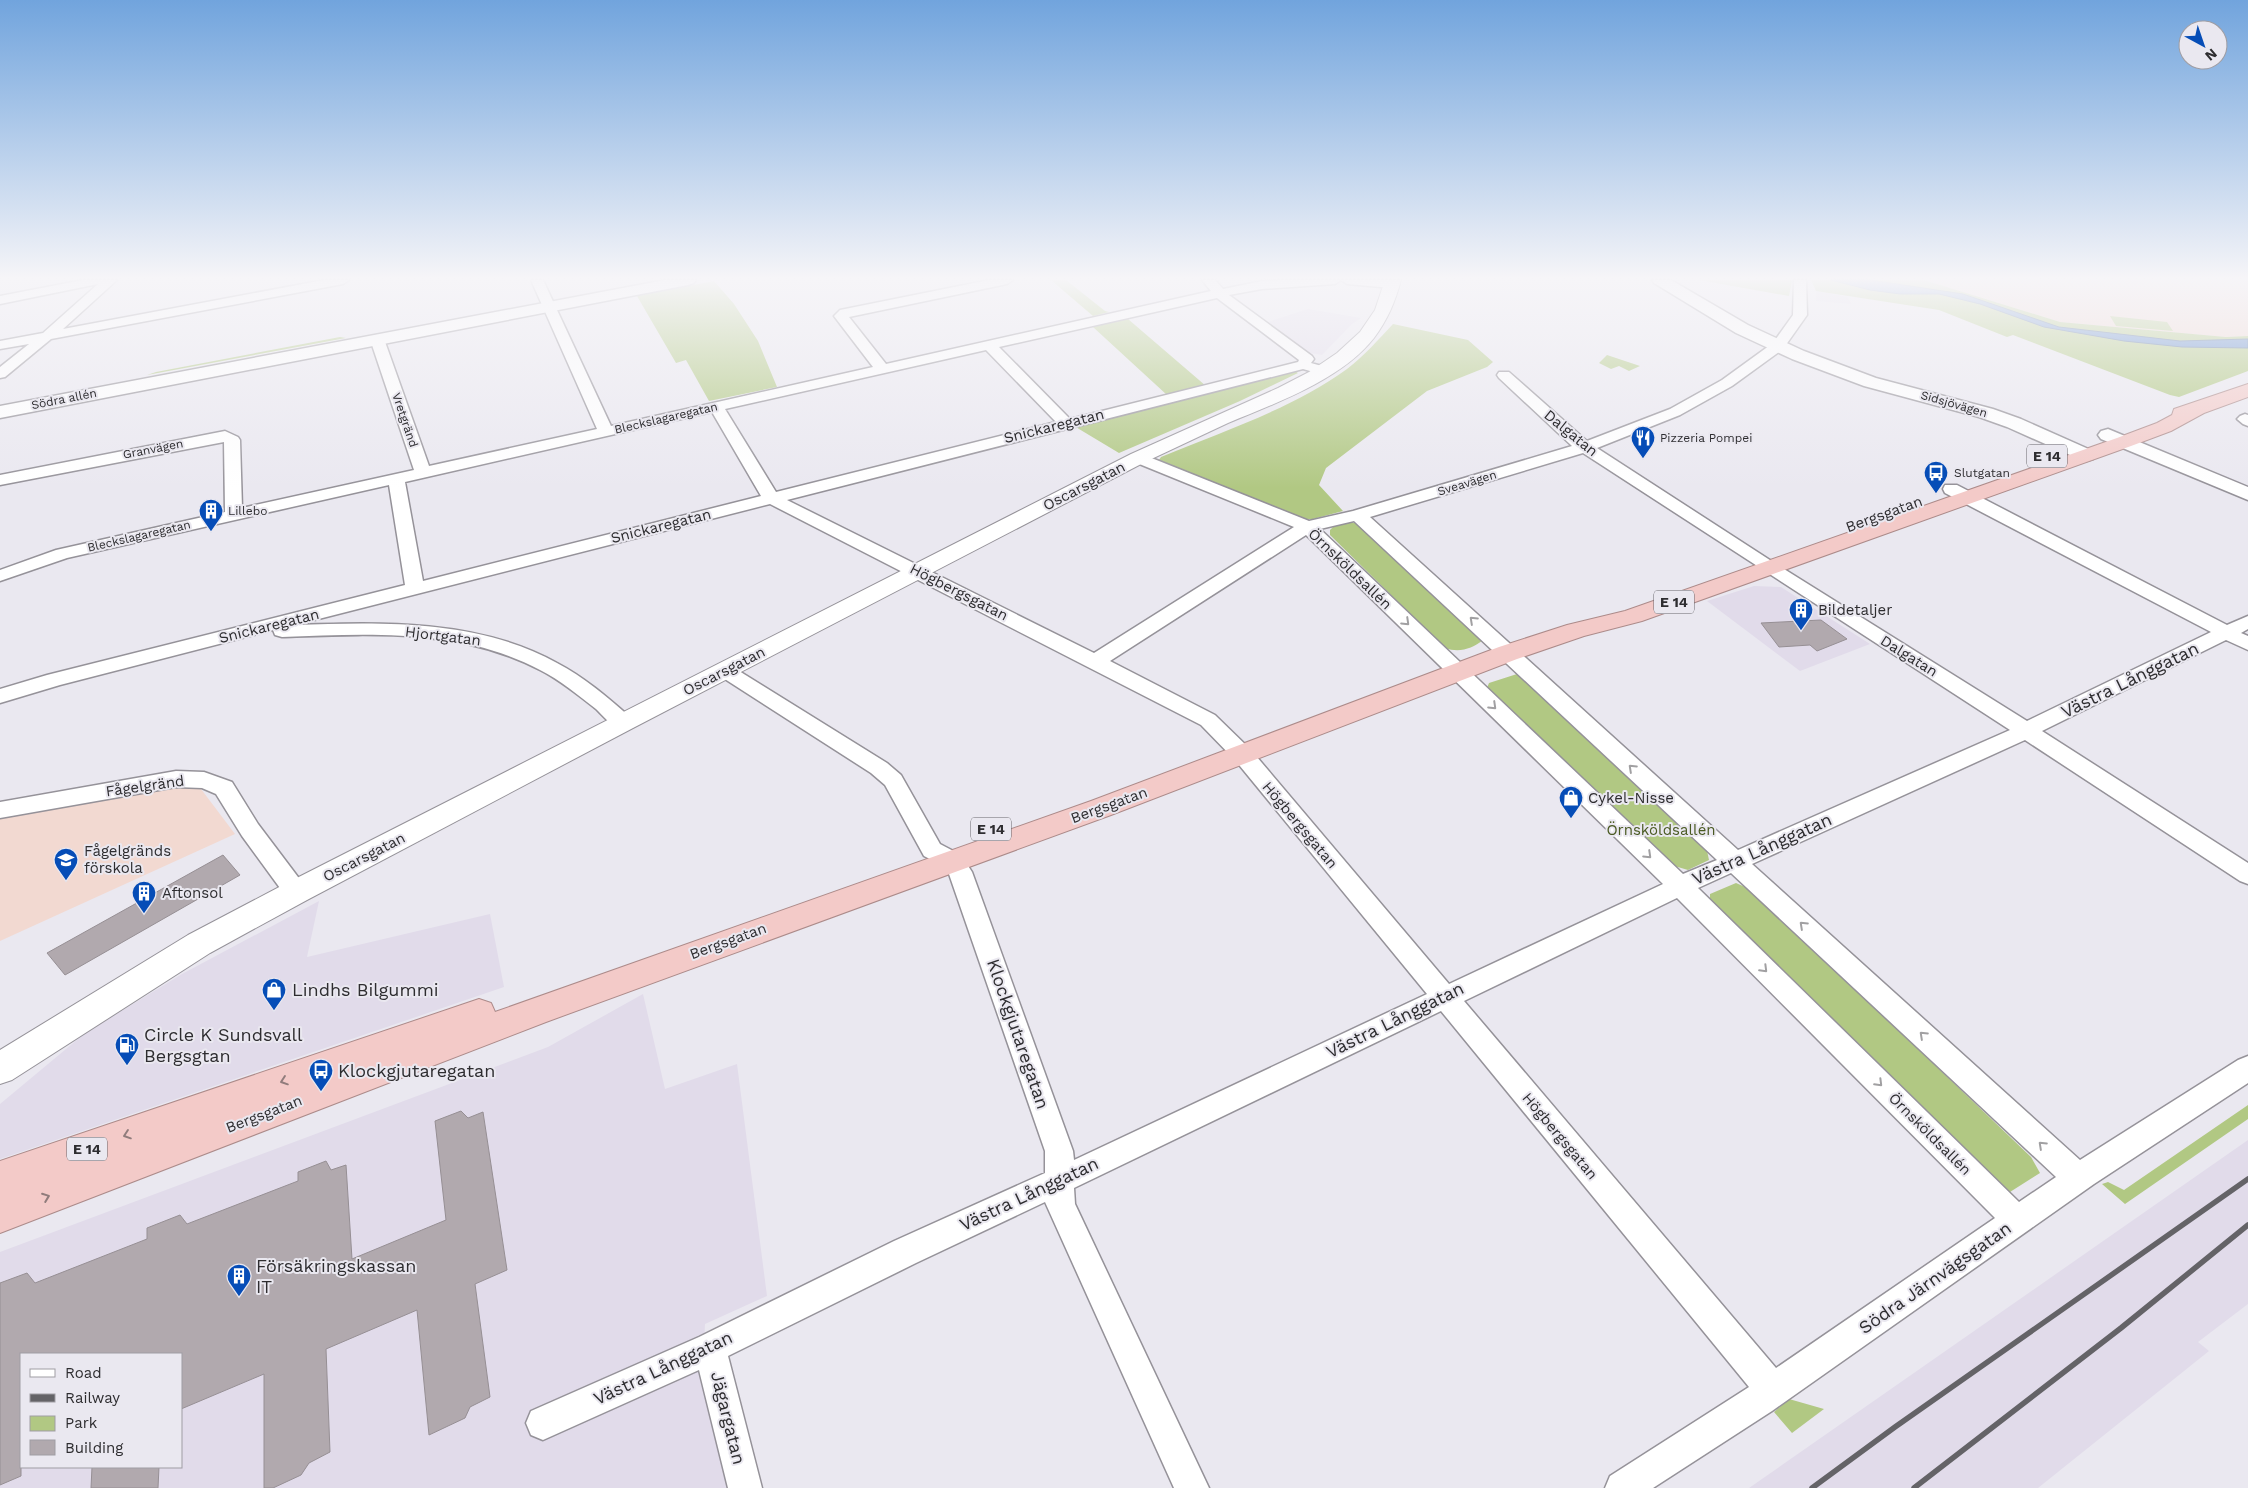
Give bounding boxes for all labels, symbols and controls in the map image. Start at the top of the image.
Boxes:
north arrow [2178,20,2228,70]
text: N [2202,45,2220,64]
street label: Södra allén [30,386,98,412]
street label: Sidsjövägen [1919,388,1989,420]
street label: Vretgränd [389,391,421,449]
street label: Bleckslagaregatan [613,399,719,437]
street label: Snickaregatan [1002,405,1106,447]
street label: Dalgatan [1540,406,1602,460]
restaurant icon: Pizzeria Pompei [1630,425,1656,459]
place label: Pizzeria Pompei [1660,431,1752,445]
street label: Granvägen [122,436,184,462]
road number: E 14 [2027,444,2067,468]
street label: Oscarsgatan [1040,458,1128,514]
bus stop icon: Slutgatan [1923,460,1949,494]
place label: Slutgatan [1954,466,2010,480]
street label: Sveavägen [1436,467,1498,499]
street label: Bergsgatan [1843,492,1925,536]
building icon: Lillebo [198,498,224,532]
place label: Lillebo [228,504,267,518]
street label: Snickaregatan [609,505,713,547]
street label: Bleckslagaregatan [86,517,192,555]
street label: Örnsköldsallén [1304,525,1396,613]
street label: Högbergsgatan [907,560,1011,624]
road number: E 14 [1654,590,1694,614]
building icon: Bildetaljer [1788,597,1814,631]
place label: Bildetaljer [1818,601,1892,619]
street label: Snickaregatan [217,605,321,647]
one-way arrow [1400,616,1409,625]
one-way arrow [1469,617,1478,626]
street label: Hjortgatan [404,622,482,650]
street label: Dalgatan [1877,631,1941,681]
street label: Västra Långgatan [2057,637,2202,722]
street label: Oscarsgatan [680,643,768,699]
one-way arrow [1487,700,1496,709]
one-way arrow [1629,765,1638,774]
street label: Fågelgränd [105,772,185,800]
street label: Högbergsgatan [1258,778,1342,872]
street label: Bergsgatan [1068,783,1150,827]
shop icon: Cykel-Nisse [1558,785,1584,819]
place label: Cykel-Nisse [1588,789,1674,807]
street label: Västra Långgatan [1689,808,1835,889]
road number: E 14 [971,818,1011,841]
park label: Örnsköldsallén [1606,821,1716,839]
street label: Oscarsgatan [320,829,408,885]
place label: Fågelgränds förskola [84,842,171,877]
school or university icon: Fågelgränds förskola [53,847,79,881]
one-way arrow [1642,849,1651,858]
building icon: Aftonsol [131,880,157,914]
place label: Aftonsol [162,884,223,902]
street label: Bergsgatan [687,919,769,963]
one-way arrow [1799,922,1808,931]
street label: Klockgjutaregatan [983,956,1054,1112]
one-way arrow [1758,963,1767,972]
shop icon: Lindhs Bilgummi [261,977,287,1011]
street label: Västra Långgatan [1322,977,1467,1062]
place label: Lindhs Bilgummi [292,979,439,1000]
place label: Circle K Sundsvall Bergsgtan [144,1024,303,1066]
fuel station icon: Circle K Sundsvall Bergsgtan [114,1032,140,1066]
one-way arrow [1919,1032,1928,1041]
bus stop icon: Klockgjutaregatan [308,1058,334,1092]
place label: Klockgjutaregatan [338,1060,495,1081]
one-way arrow [280,1075,289,1085]
one-way arrow [1873,1077,1882,1086]
street label: Högbergsgatan [1518,1089,1602,1183]
street label: Örnsköldsallén [1885,1089,1975,1179]
street label: Bergsgatan [223,1091,305,1137]
one-way arrow [124,1130,132,1140]
road number: E 14 [67,1138,107,1160]
one-way arrow [2039,1142,2048,1151]
street label: Västra Långgatan [956,1152,1102,1235]
one-way arrow [41,1193,49,1203]
street label: Södra Järnvägsgatan [1854,1217,2015,1338]
place label: Försäkringskassan IT [256,1255,417,1297]
building icon: Försäkringskassan IT [226,1263,252,1297]
street label: Västra Långgatan [590,1326,736,1409]
legend [20,1353,182,1468]
text: Road [65,1364,102,1382]
street label: Jägargatan [707,1369,750,1467]
text: Railway [65,1389,120,1407]
text: Park [65,1414,98,1432]
text: Building [65,1439,123,1457]

